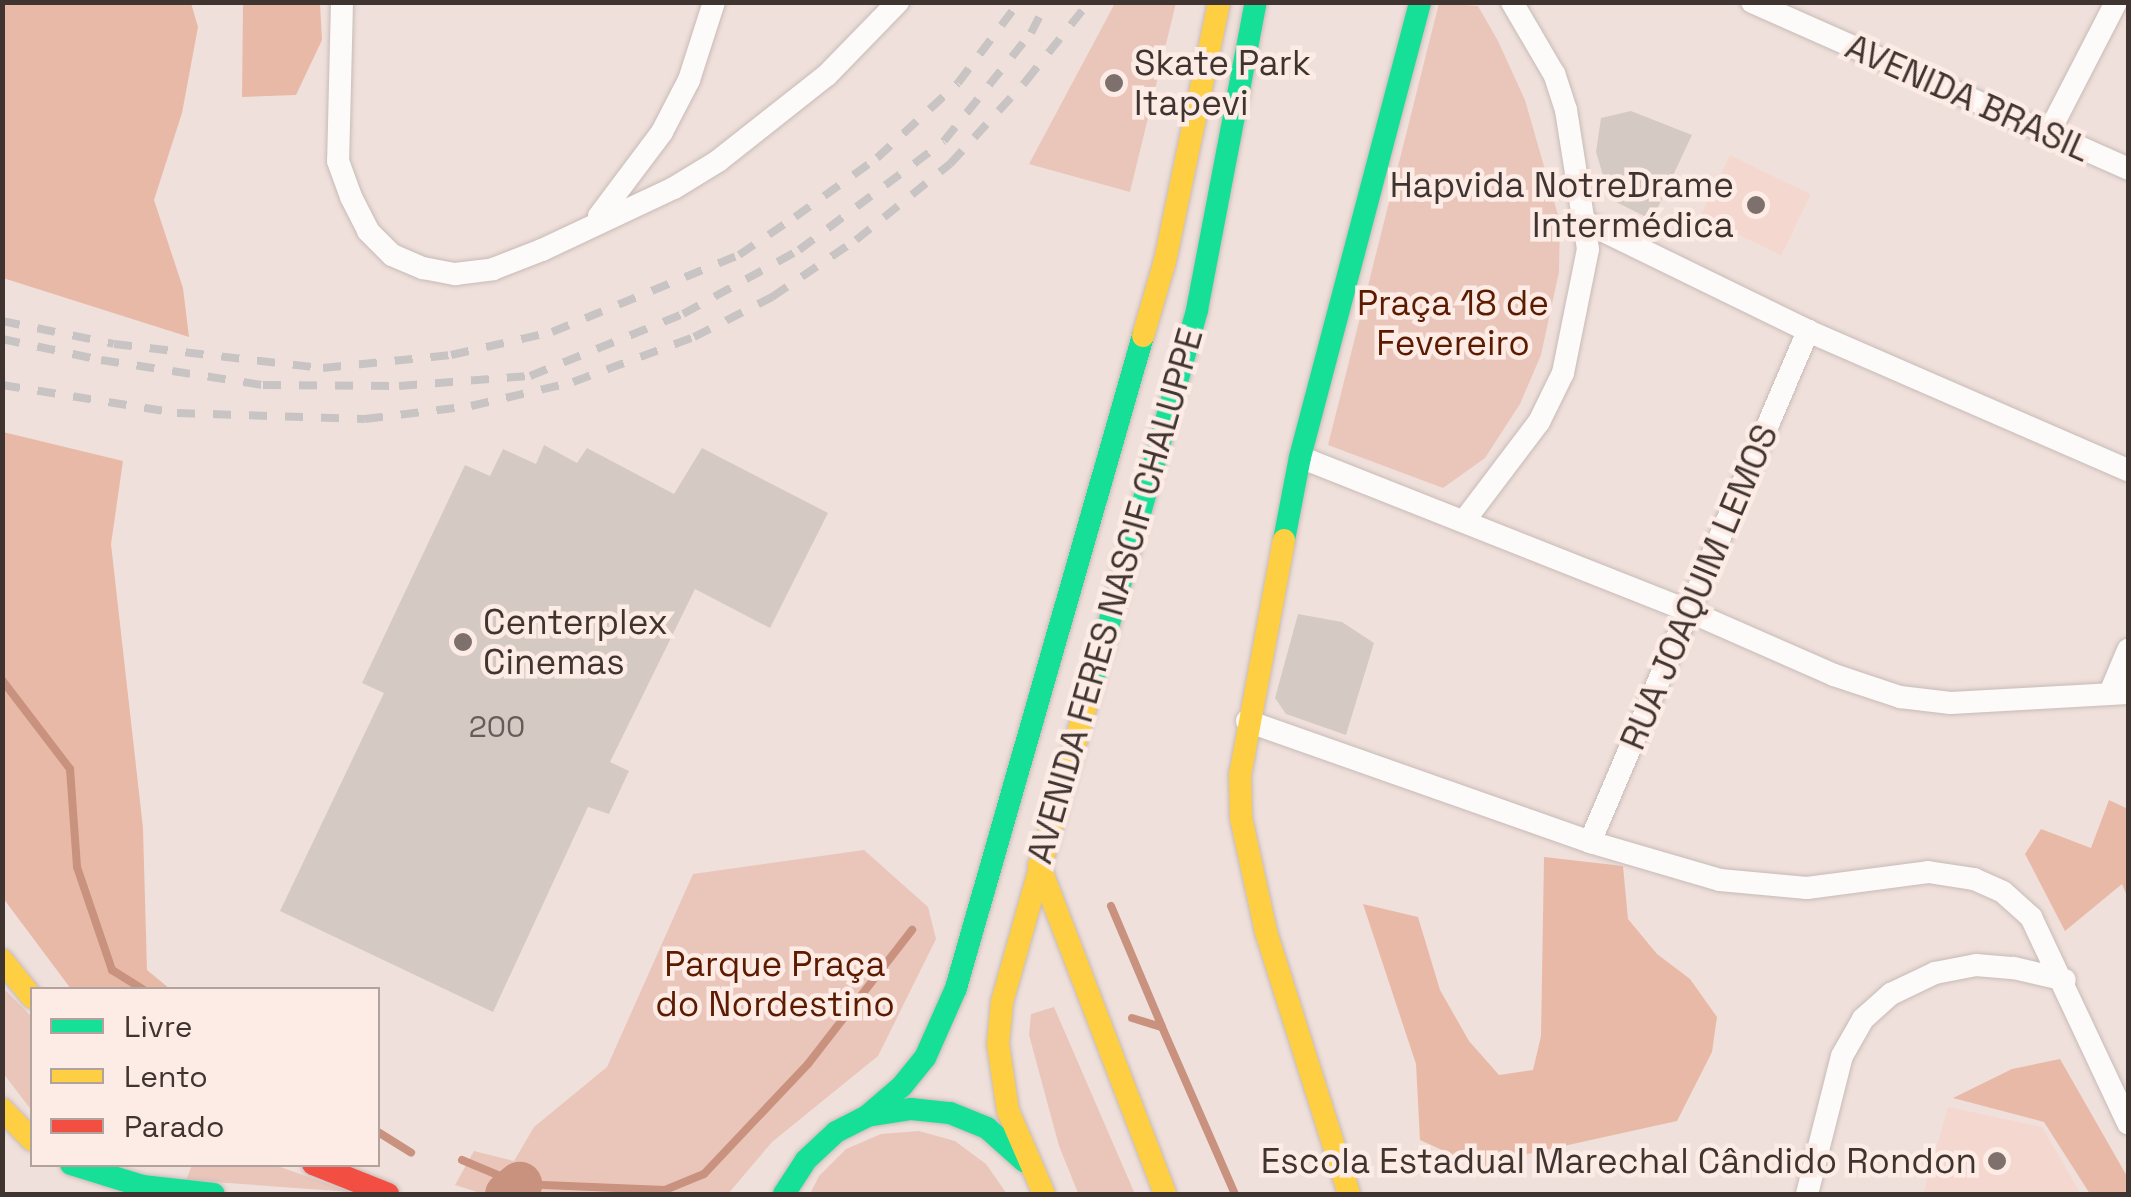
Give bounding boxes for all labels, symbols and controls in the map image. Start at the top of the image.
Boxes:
street label: AVENIDA BRASIL [1839,25,2097,171]
place label: Skate Park Itapevi [1134,42,1311,124]
marker: Skate Park Itapevi [1103,72,1125,94]
place label: Hapvida NotreDrame Intermédica [1390,164,1734,246]
marker: Hapvida NotreDrame Intermédica [1743,192,1769,218]
park label: Praça 18 de Fevereiro [1357,282,1549,364]
street label: AVENIDA FERES NASCIF CHALUPPE [1018,324,1212,868]
street label: RUA JOAQUIM LEMOS [1611,418,1787,756]
place label: Centerplex Cinemas [483,601,668,683]
marker: Centerplex Cinemas [452,631,474,653]
house number: 200 [469,709,525,745]
park label: Parque Praça do Nordestino [655,943,895,1025]
legend [30,987,380,1167]
text: Livre [124,1007,192,1046]
text: Lento [124,1057,208,1096]
text: Parado [124,1107,224,1146]
place label: Escola Estadual Marechal Cândido Rondon [1261,1140,1977,1182]
marker: Escola Estadual Marechal Cândido Rondon [1986,1150,2008,1172]

